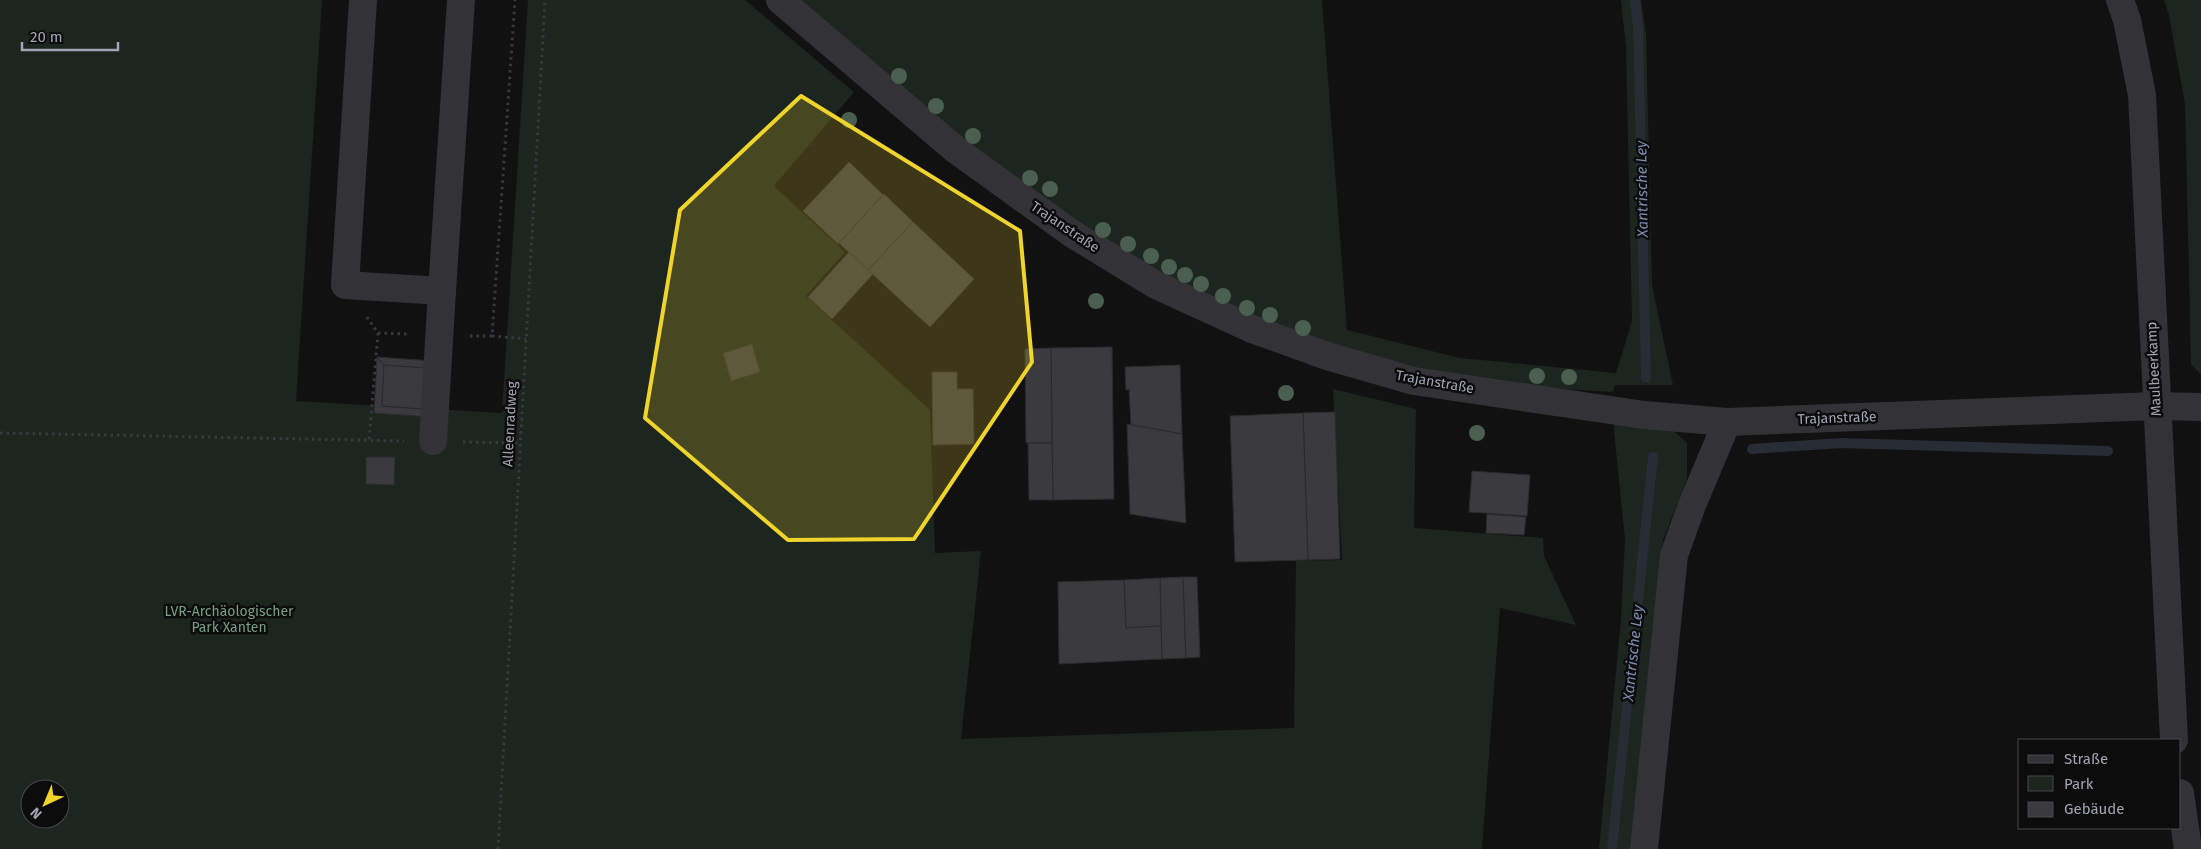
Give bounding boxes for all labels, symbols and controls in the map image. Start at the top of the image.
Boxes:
scale bar [22,20,119,52]
text: 20 m [30,28,63,46]
water label: Xantrische Ley [1632,140,1652,238]
street label: Trajanstraße [1027,198,1103,256]
street label: Maulbeerkamp [2143,321,2165,417]
street label: Trajanstraße [1395,367,1475,397]
street label: Alleenradweg [499,380,521,467]
street label: Trajanstraße [1797,408,1877,428]
park label: LVR-Archäologischer Park Xanten [165,603,294,636]
water label: Xantrische Ley [1619,603,1647,703]
legend [2018,739,2181,829]
text: Straße [2064,750,2108,768]
text: Park [2064,775,2094,793]
north arrow [20,779,70,829]
text: Gebäude [2064,800,2124,818]
text: N [27,804,46,822]

